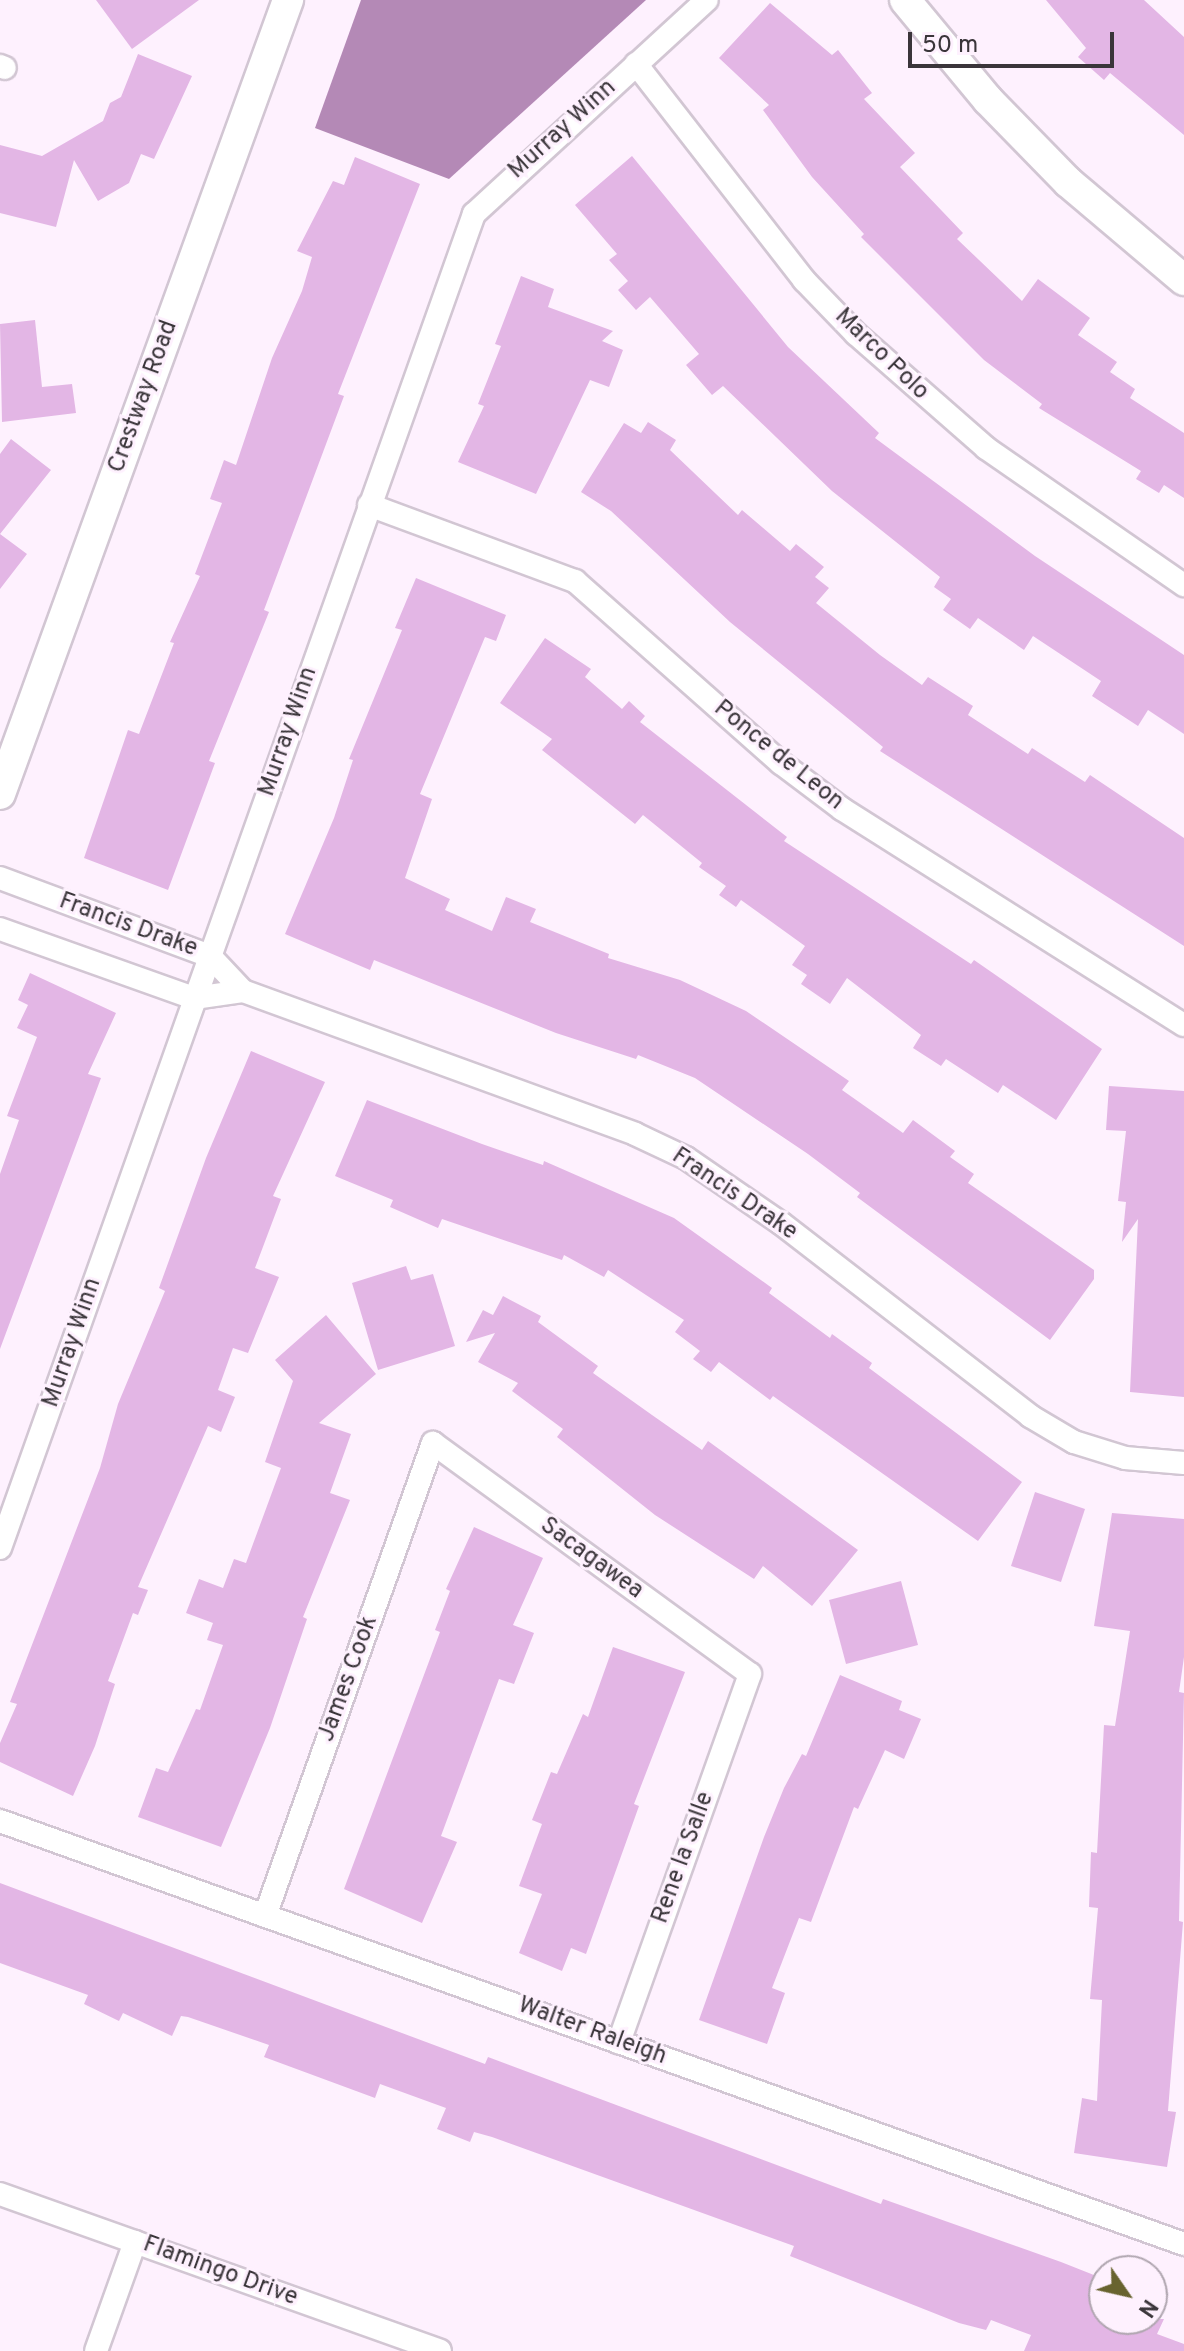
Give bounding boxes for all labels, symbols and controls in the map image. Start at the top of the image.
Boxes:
scale bar [912,16,1118,66]
text: 50 m [922,31,978,61]
street label: Murray Winn [503,74,623,186]
street label: Marco Polo [828,303,934,407]
street label: Crestway Road [103,317,185,477]
street label: Murray Winn [253,663,325,801]
street label: Ponce de Leon [707,695,849,817]
street label: Francis Drake [55,888,201,964]
street label: Francis Drake [666,1142,802,1248]
street label: Murray Winn [37,1274,109,1412]
street label: Sacagawea [534,1512,648,1606]
street label: James Cook [313,1612,385,1746]
street label: Rene la Salle [647,1788,721,1928]
street label: Walter Raleigh [514,1992,670,2072]
street label: Flamingo Drive [139,2231,301,2313]
north arrow [1088,2255,1168,2335]
text: N [1131,2293,1162,2322]

